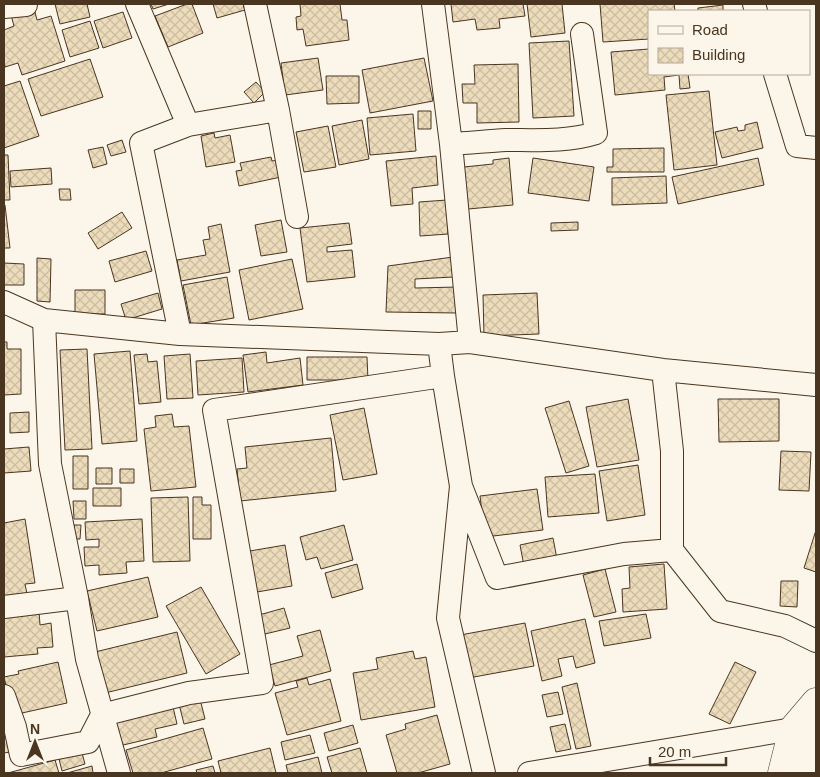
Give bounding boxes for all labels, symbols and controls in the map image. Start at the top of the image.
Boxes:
legend [648,10,810,75]
text: Road [692,21,728,38]
text: Building [692,46,745,63]
north arrow [10,717,60,767]
text: N [30,721,40,737]
scale bar [650,734,726,766]
text: 20 m [658,743,691,760]

